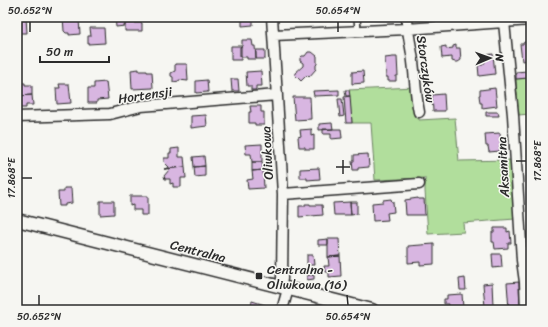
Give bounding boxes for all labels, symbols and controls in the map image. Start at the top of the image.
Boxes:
text: 50.652°N [8,2,52,20]
text: 50.654°N [316,2,360,20]
street label: Storczyków [410,34,442,105]
scale bar [40,38,109,64]
north arrow [470,38,510,78]
text: 50 m [46,41,73,63]
text: N [490,53,509,62]
street label: Hortensji [116,80,174,110]
street label: Oliwkowa [254,125,280,180]
street label: Aksamitna [490,136,516,199]
text: 17.868°E [529,139,547,181]
text: 17.868°E [3,156,21,198]
street label: Centralna [168,233,229,269]
place label: Centralna - Oliwkowa (16) [267,258,348,296]
marker: Centralna - Oliwkowa (16) [254,271,264,281]
text: 50.652°N [17,308,61,326]
text: 50.654°N [326,308,370,326]

